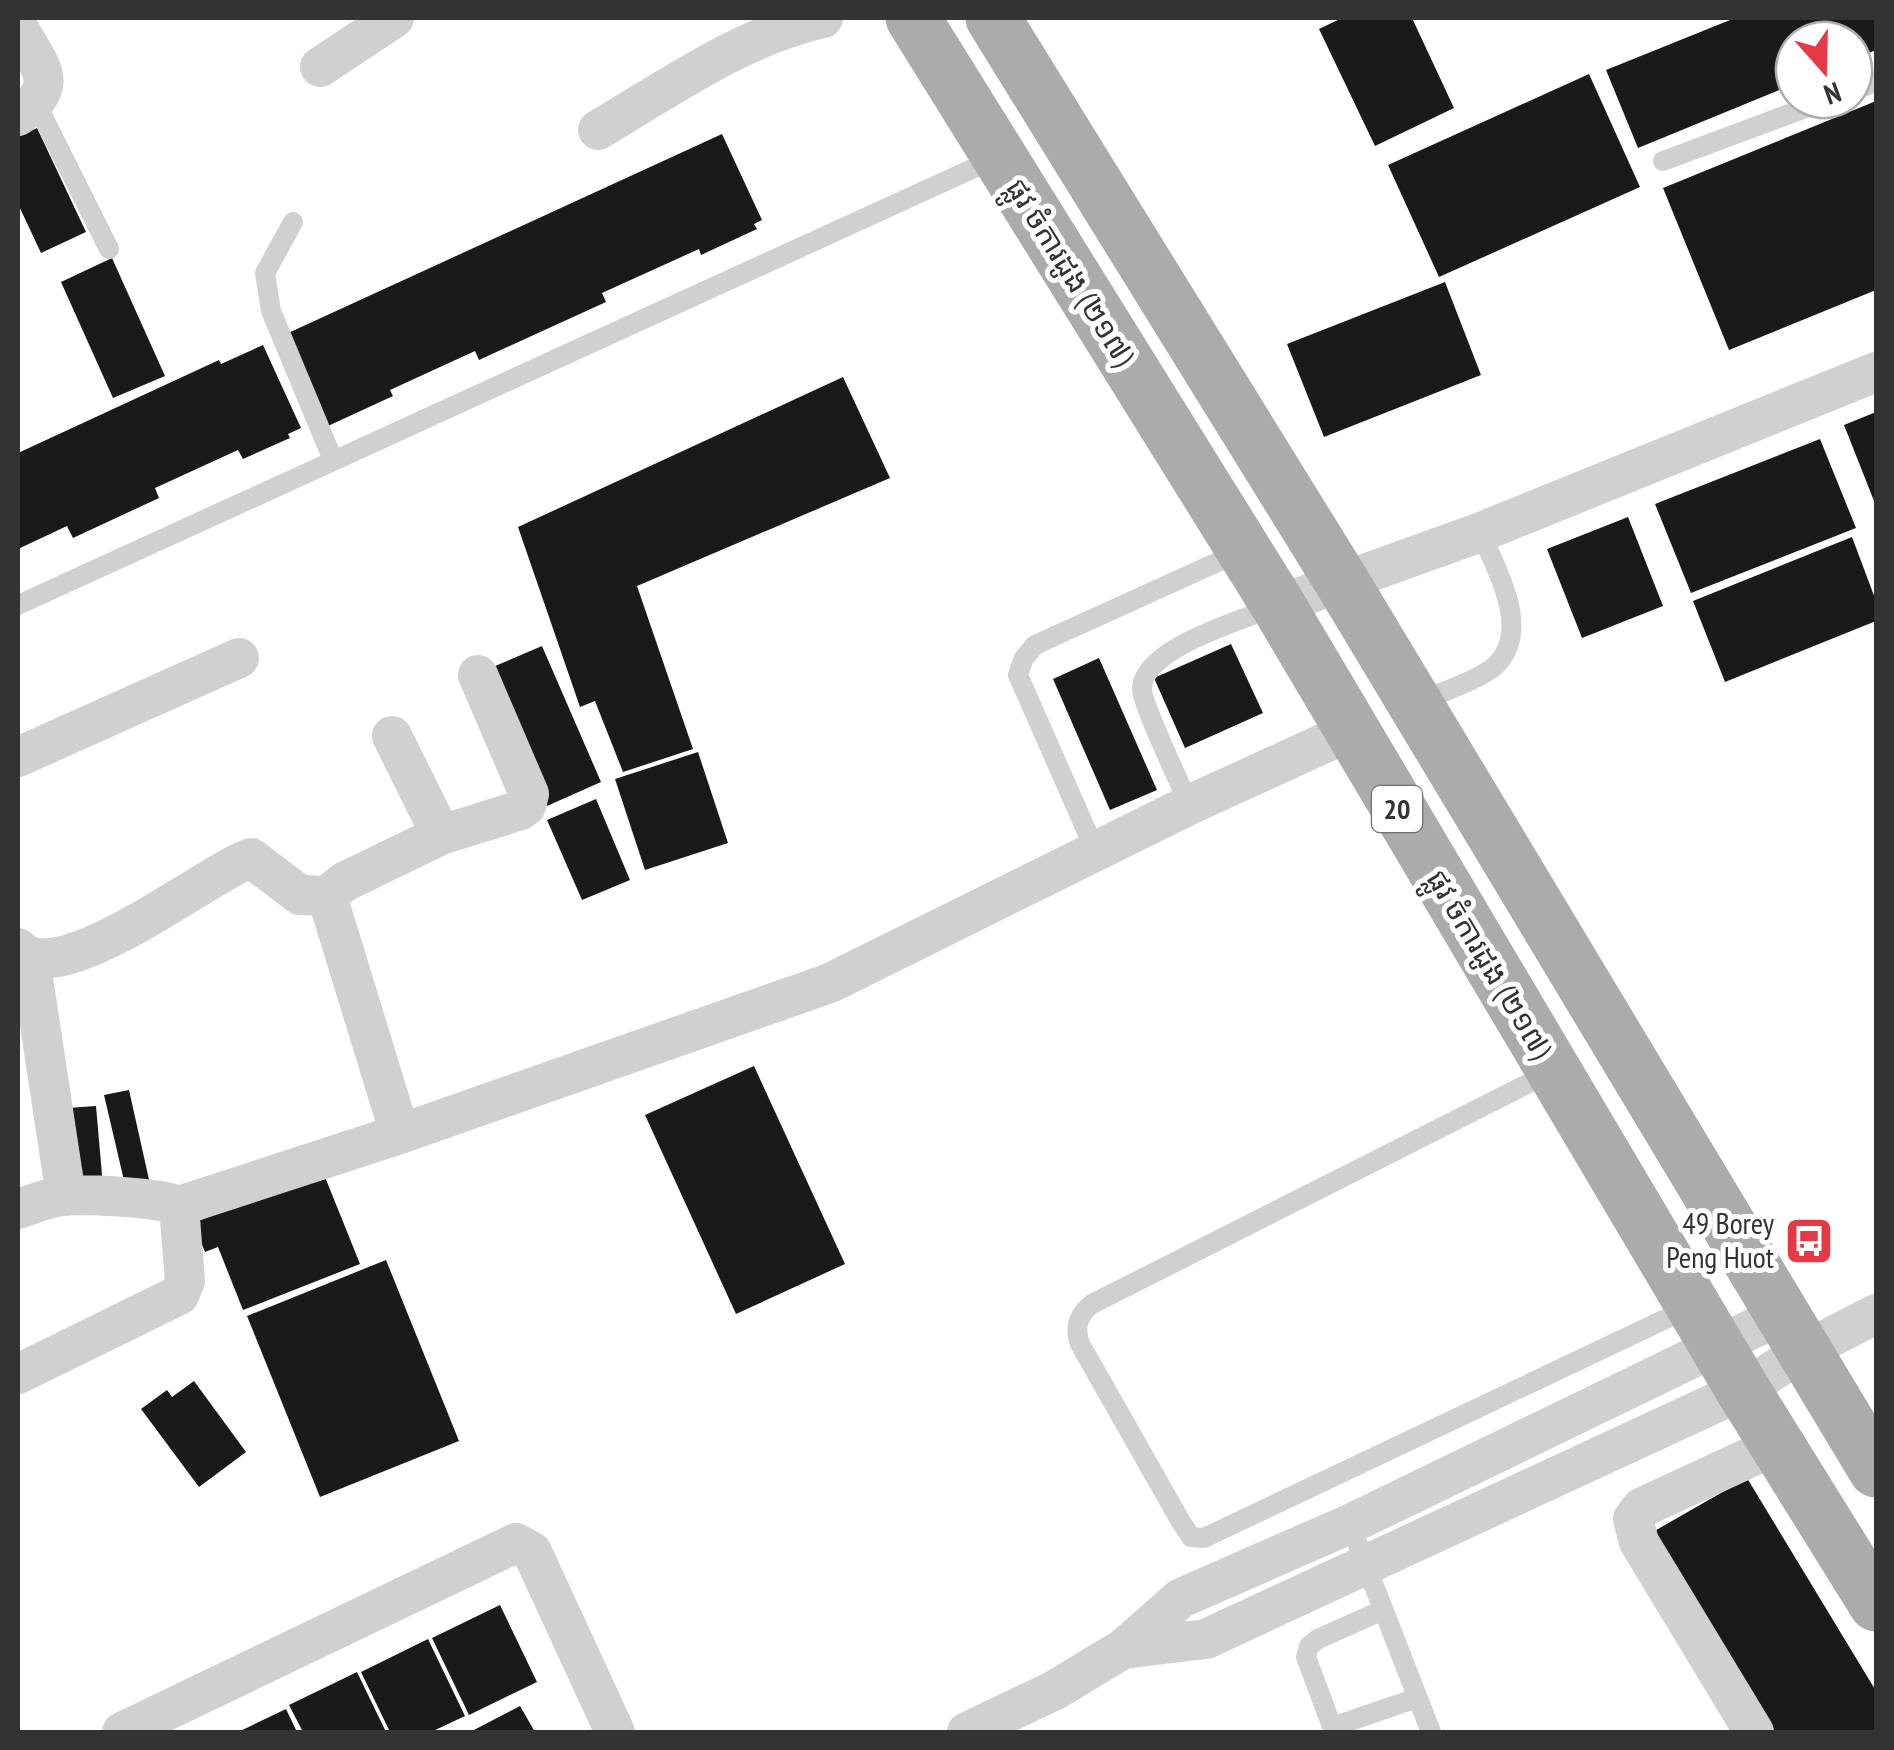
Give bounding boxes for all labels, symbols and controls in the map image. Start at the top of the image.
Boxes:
north arrow [1774,20,1874,120]
text: N [1819,74,1846,114]
street label: ផ្លូវ ចំការដូង (២១៧) [991,170,1144,376]
road number: 20 [1372,786,1422,832]
street label: ផ្លូវ ចំការដូង (២១៧) [1412,862,1562,1069]
place label: 49 Borey Peng Huot [1666,1203,1775,1276]
bus stop icon: 49 Borey Peng Huot [1783,1215,1835,1267]

